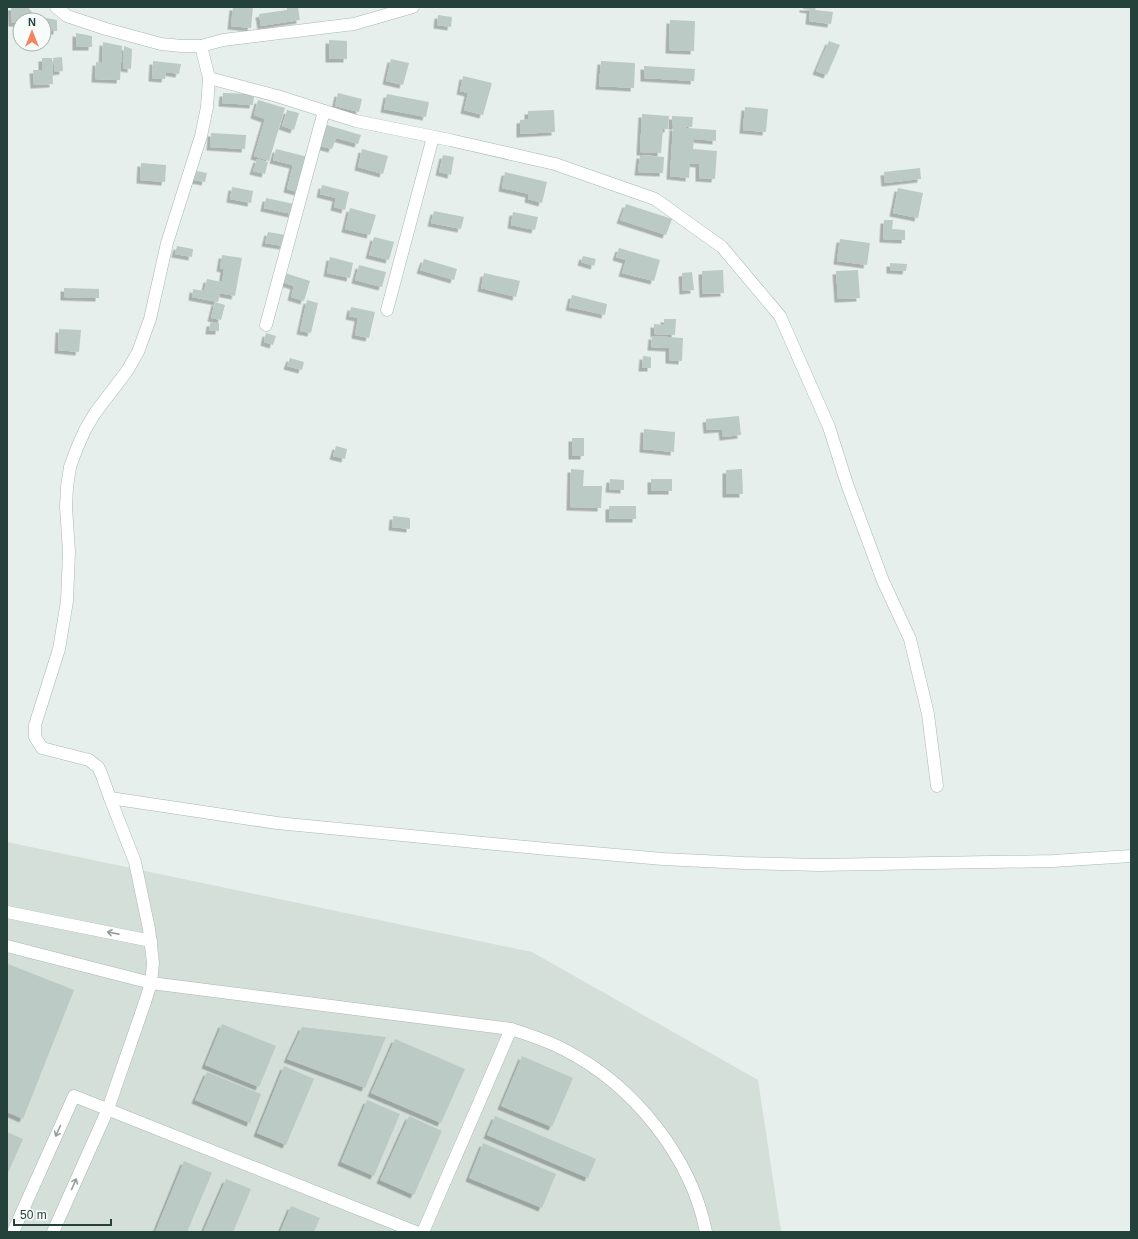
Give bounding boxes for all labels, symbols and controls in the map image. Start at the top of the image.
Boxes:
north arrow [12,12,52,52]
text: N [28,16,36,28]
one-way arrow [107,928,120,936]
one-way arrow [54,1125,61,1137]
one-way arrow [71,1178,78,1190]
scale bar [14,1201,111,1227]
text: 50 m [20,1208,47,1222]

